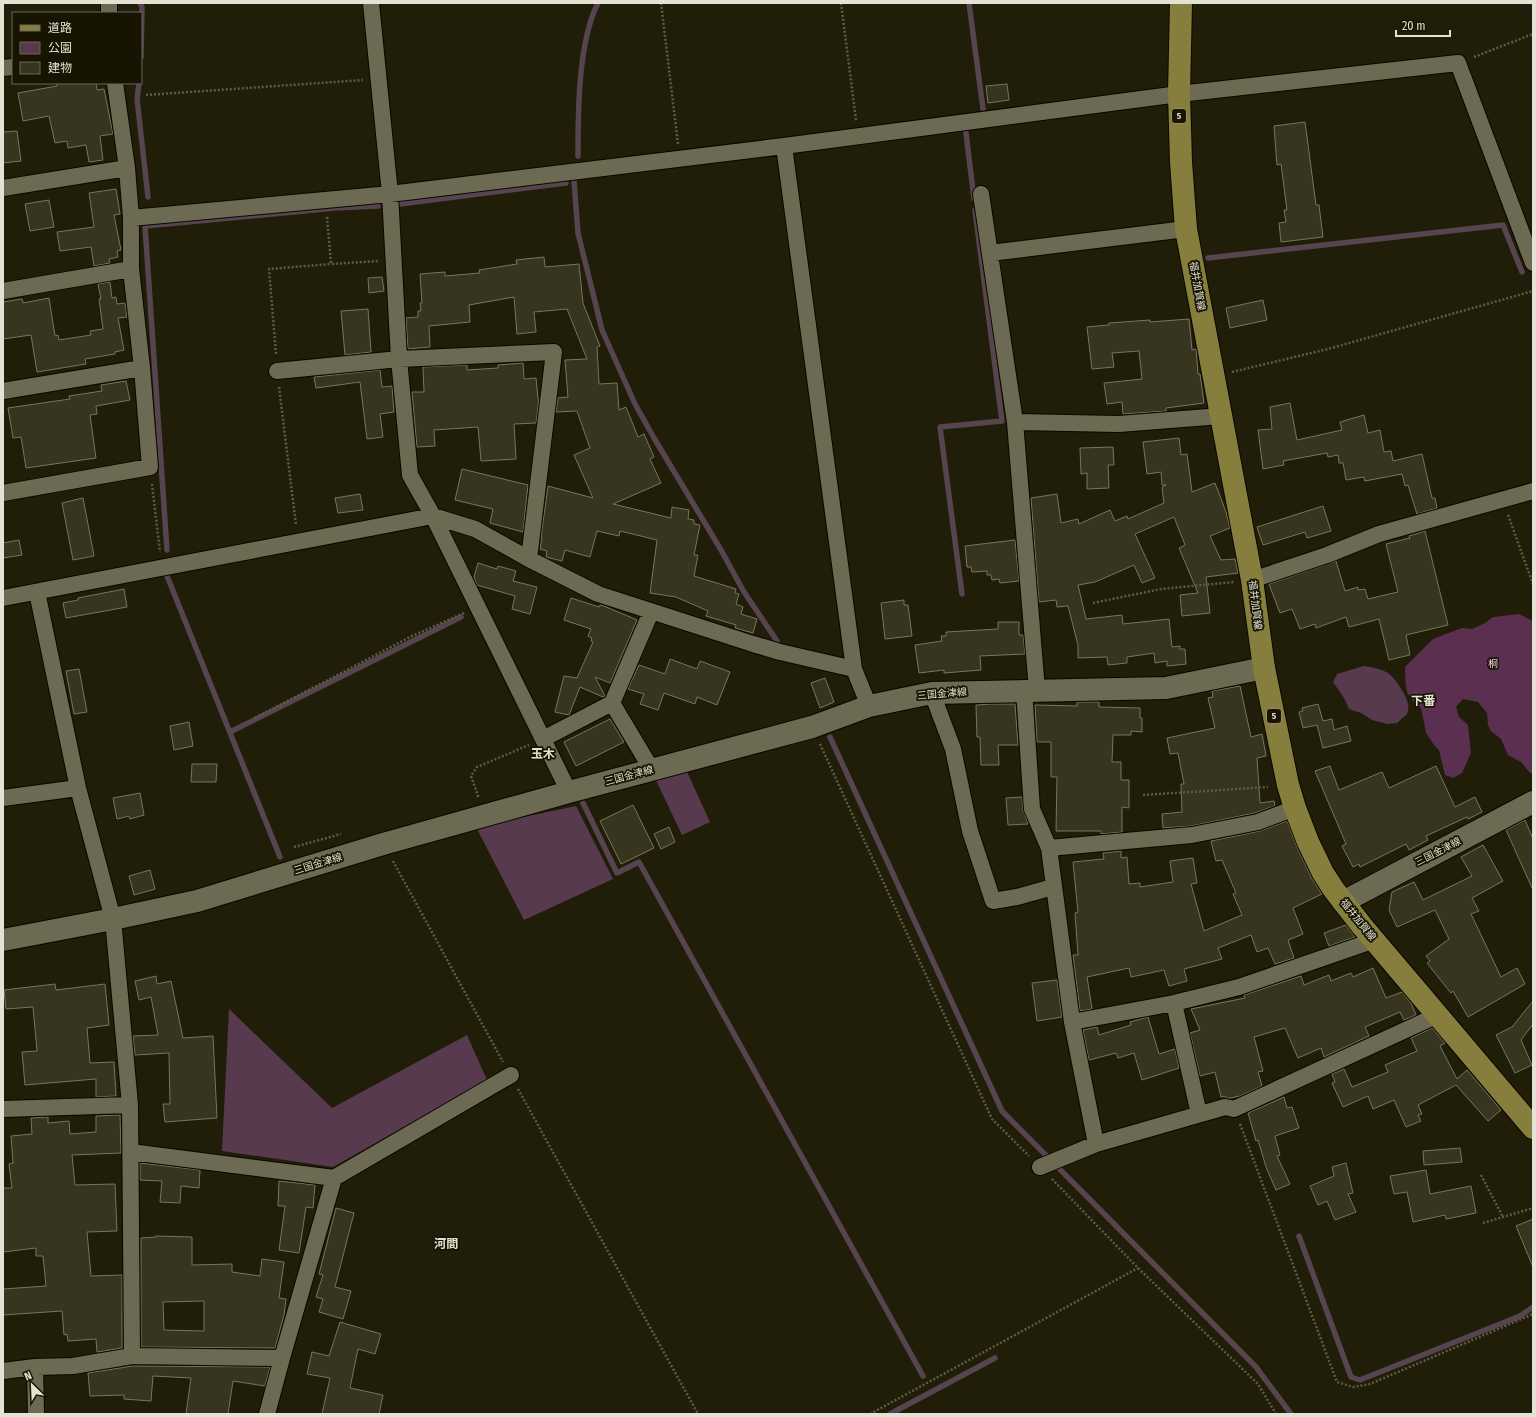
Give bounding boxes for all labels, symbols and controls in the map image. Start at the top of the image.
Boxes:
legend [12,12,142,84]
scale bar [1396,12,1450,38]
text: 20 m [1402,19,1426,33]
text: 道路 [48,21,72,35]
text: 公園 [48,41,72,55]
text: 建物 [48,61,72,75]
road number: 5 [1172,109,1186,123]
street label: 福井加賀線 [1187,260,1207,312]
street label: 福井加賀線 [1246,579,1264,631]
park label: 桐 [1488,658,1498,670]
street label: 三国金津線 [917,686,967,702]
district label: 下番 [1411,694,1436,708]
road number: 5 [1267,709,1281,723]
district label: 玉木 [531,747,555,761]
street label: 三国金津線 [603,764,655,788]
street label: 三国金津線 [1413,835,1463,869]
street label: 三国金津線 [292,851,344,877]
street label: 福井加賀線 [1338,897,1378,943]
district label: 河間 [434,1237,458,1251]
north arrow [12,1365,52,1405]
text: N [22,1369,34,1384]

